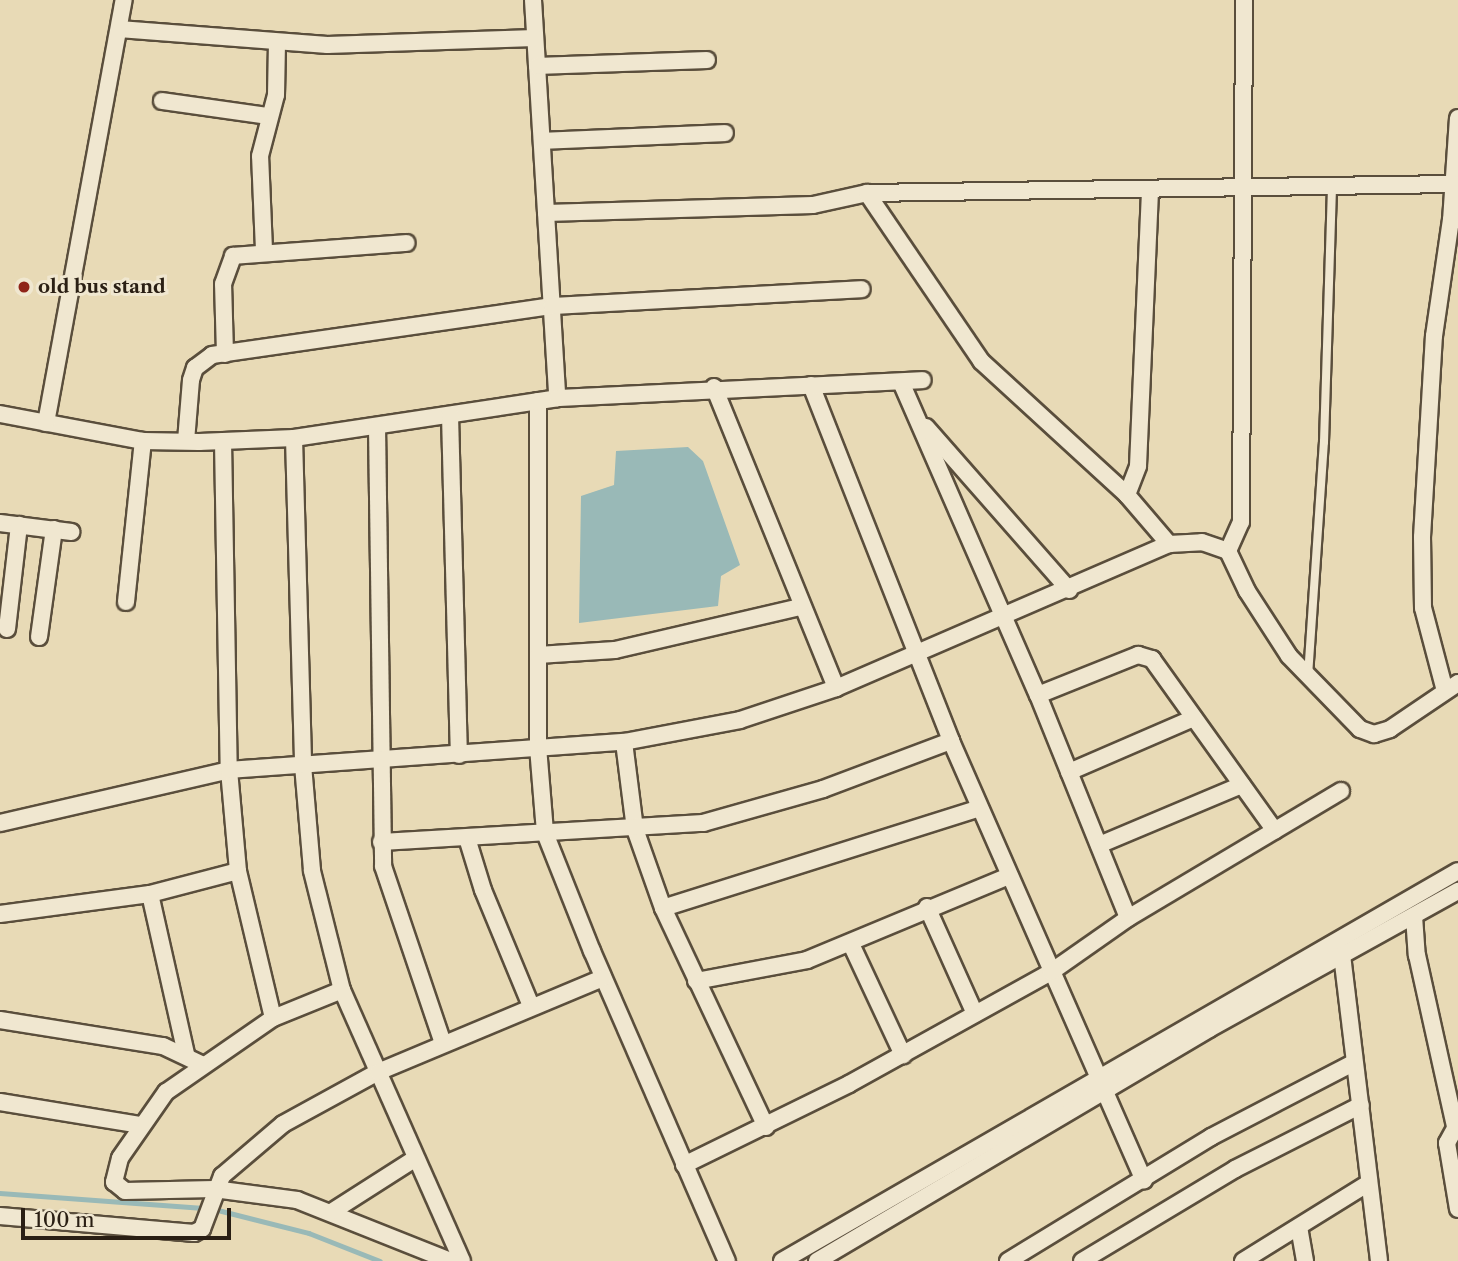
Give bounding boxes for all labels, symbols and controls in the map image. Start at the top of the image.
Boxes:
place label: old bus stand [38,276,166,298]
marker: old bus stand [16,279,32,295]
scale bar [24,1194,234,1238]
text: 100 m [34,1207,95,1232]

